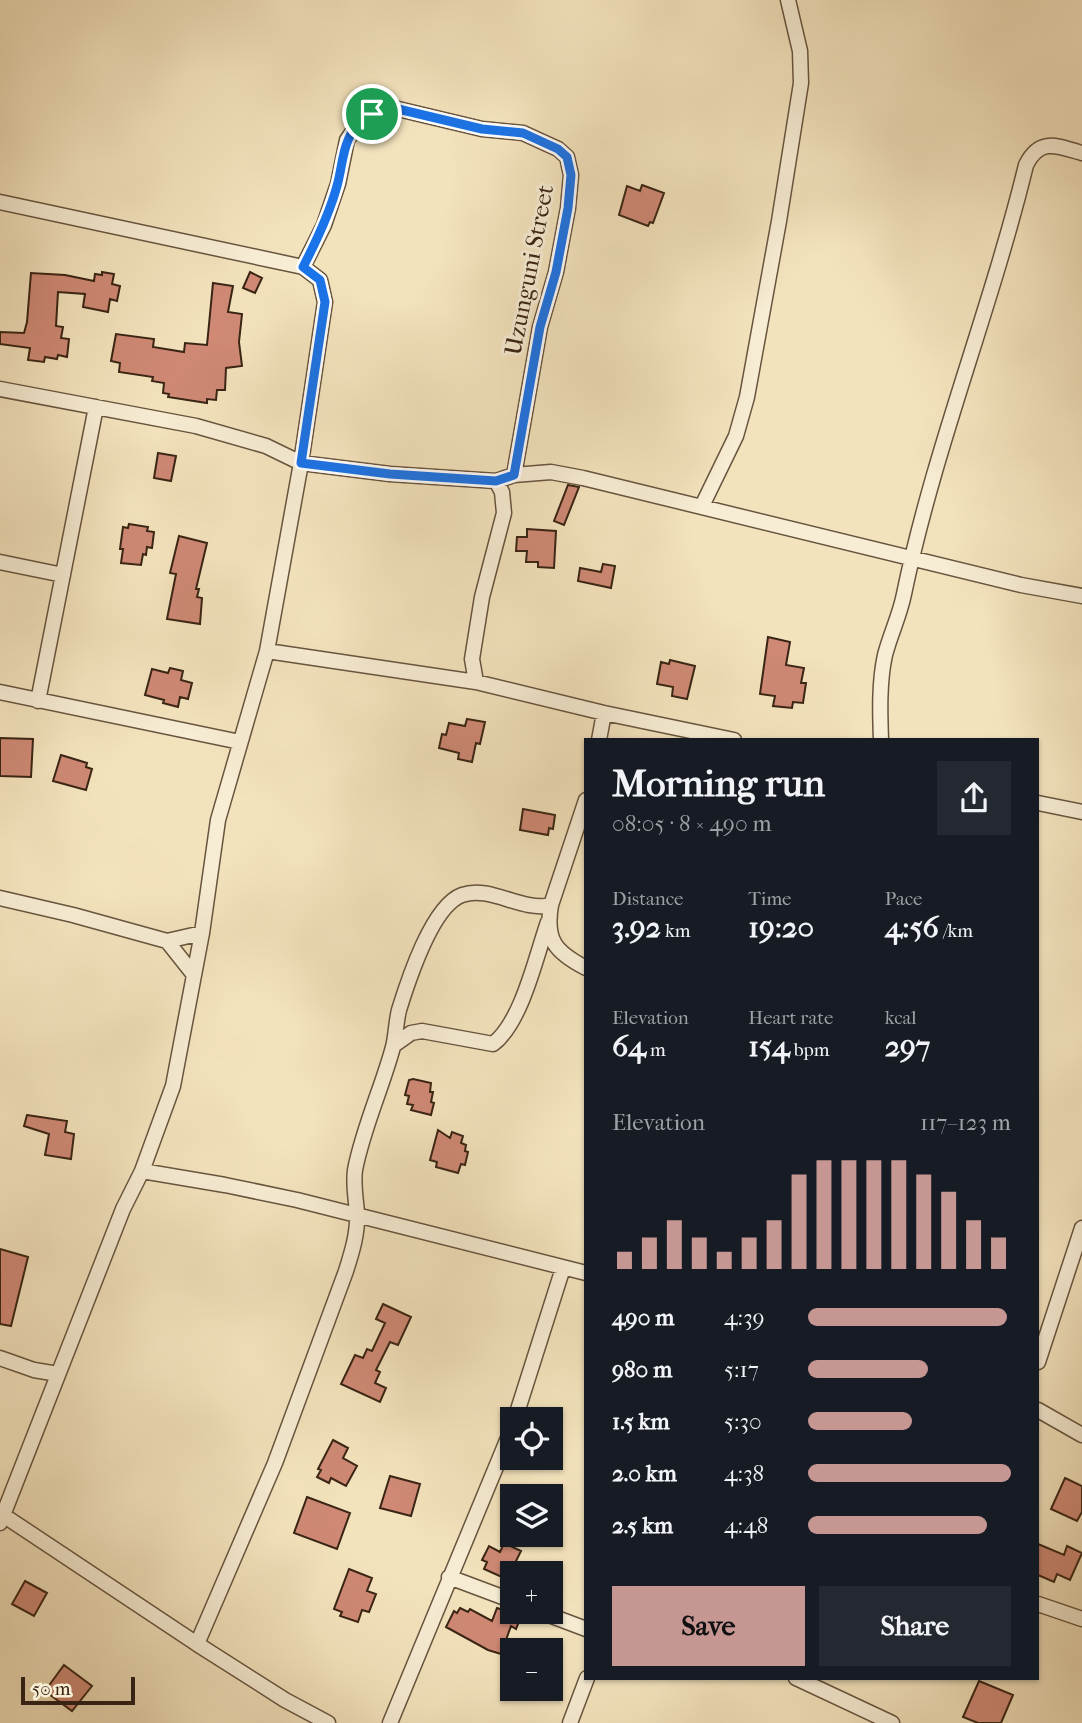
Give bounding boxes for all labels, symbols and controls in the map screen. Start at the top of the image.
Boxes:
pin [342,84,402,144]
icon: arrive [353,95,391,133]
street label: Uzunguni Street [499,182,559,358]
text: Morning run [612,761,825,806]
button: share [937,761,1011,835]
text: 08:05 · 8 × 490 m [612,810,772,837]
text: Distance [612,888,683,910]
text: Time [748,888,792,910]
text: Pace [885,888,923,910]
text: 3.92 [612,910,661,945]
text: 19:20 [748,910,814,945]
text: 4:56 [885,910,939,945]
text: km [661,920,691,942]
text: /km [939,920,973,942]
text: Elevation [612,1007,689,1029]
text: Heart rate [748,1007,833,1029]
text: kcal [885,1007,917,1029]
text: 64 [612,1029,646,1064]
text: 154 [748,1029,790,1064]
text: 297 [885,1029,930,1064]
text: m [646,1039,666,1061]
text: bpm [790,1039,830,1061]
text: Elevation [612,1109,705,1136]
text: 117–123 m [920,1109,1011,1136]
text: 490 m [612,1304,674,1331]
text: 4:39 [724,1304,765,1331]
text: 980 m [612,1356,672,1383]
text: 5:17 [724,1356,759,1383]
map controls [500,1407,563,1701]
button: locate [500,1407,563,1470]
text: 1.5 km [612,1408,670,1435]
text: 5:30 [724,1408,762,1435]
text: 2.0 km [612,1460,677,1487]
text: 4:38 [724,1460,764,1487]
button: layers [500,1484,563,1547]
text: 2.5 km [612,1512,673,1539]
text: 4:48 [724,1512,768,1539]
button: + [500,1561,563,1624]
button: Save [612,1586,805,1666]
button: Share [819,1586,1011,1666]
button: − [500,1638,563,1701]
scale bar [21,1674,135,1706]
text: 50 m [32,1678,71,1700]

